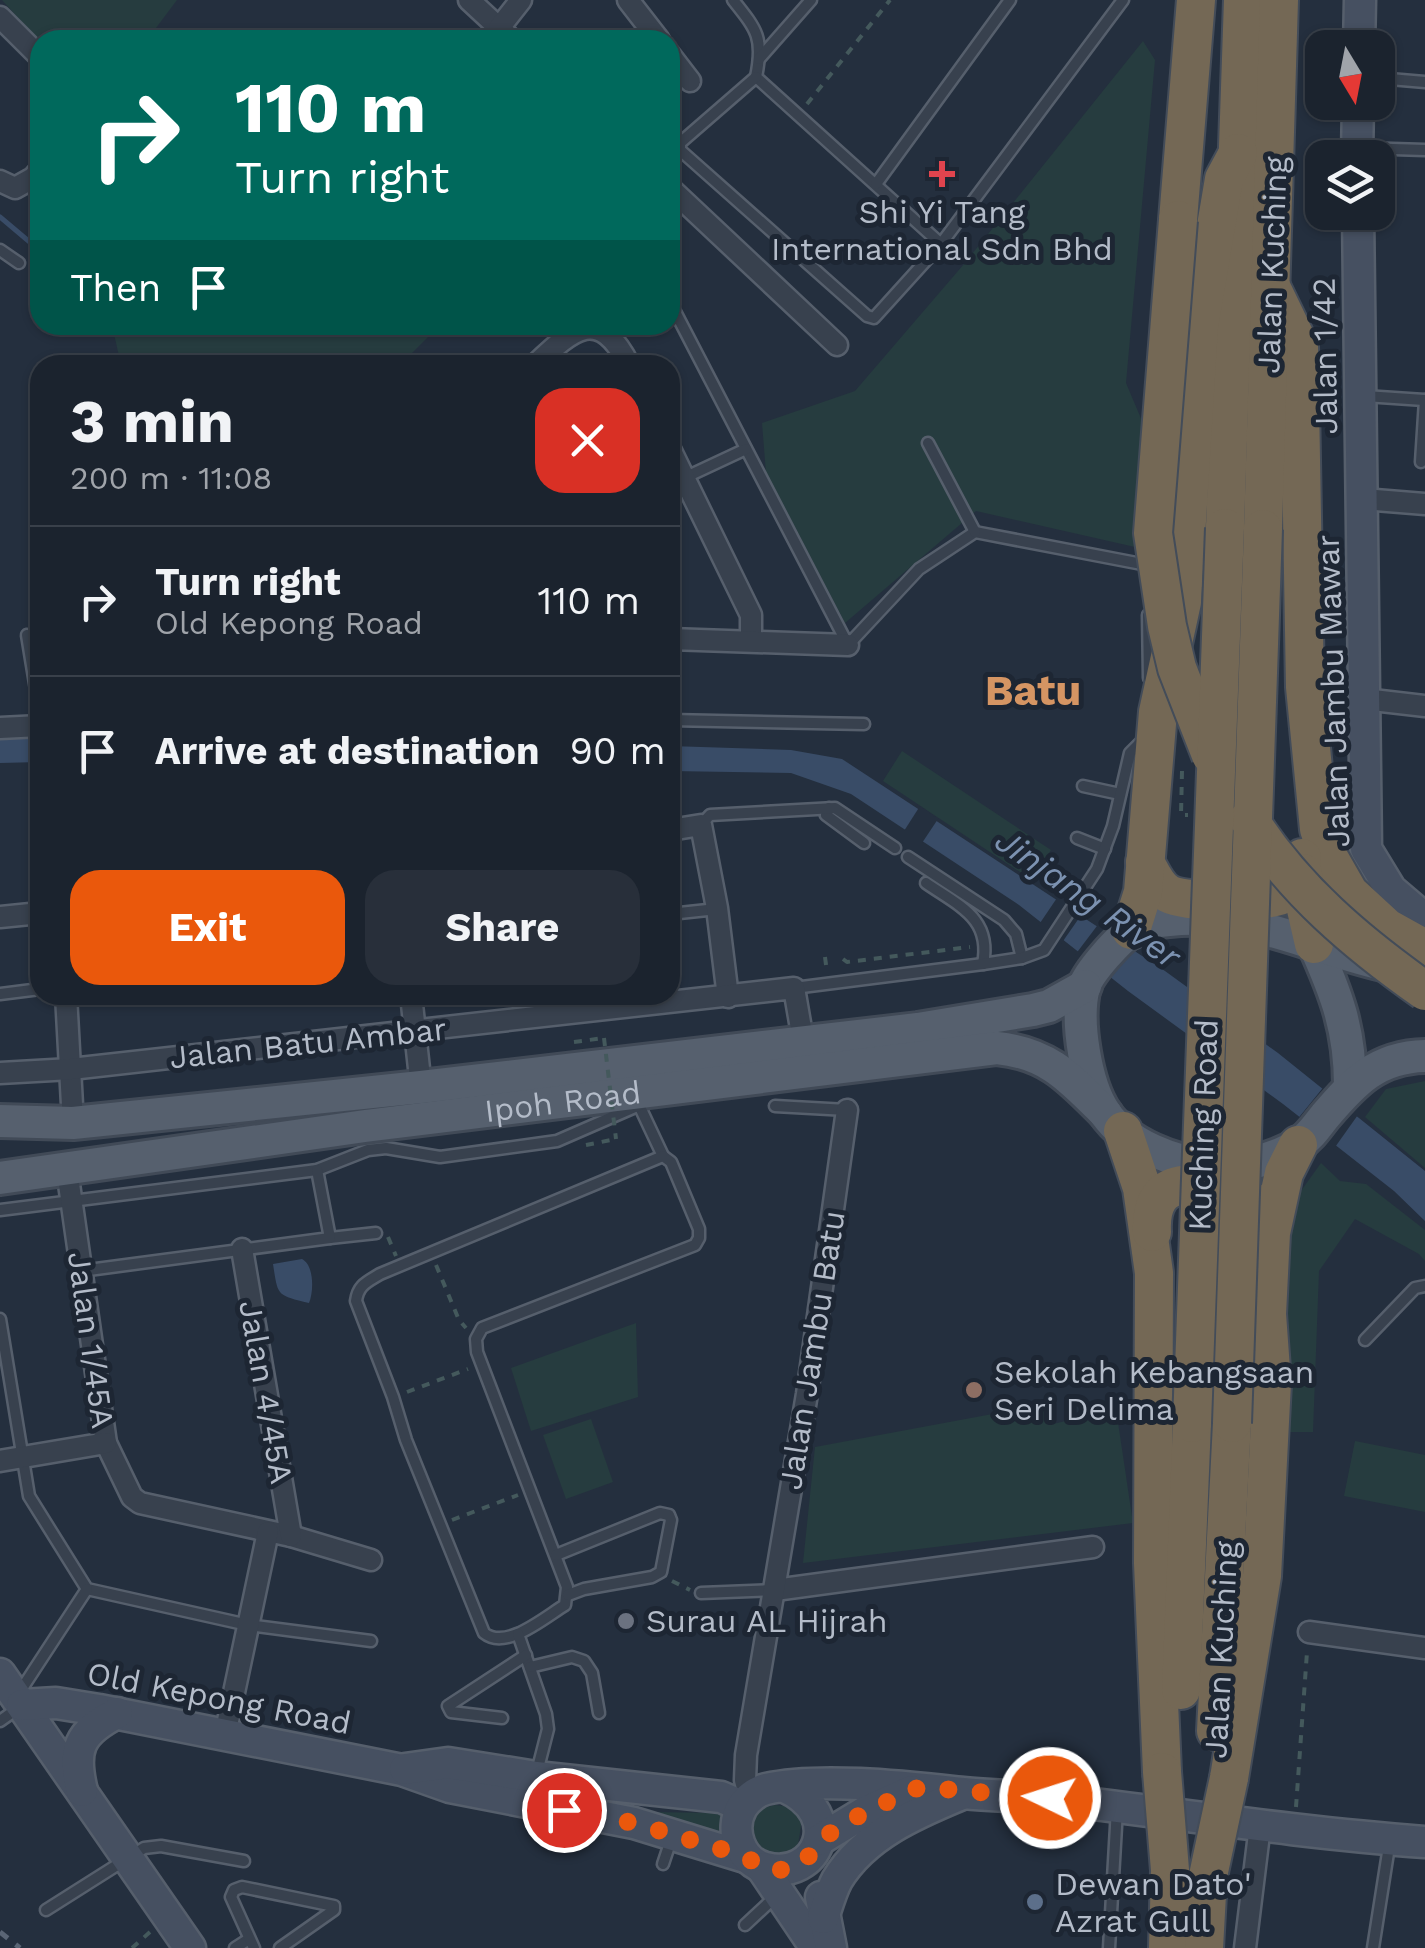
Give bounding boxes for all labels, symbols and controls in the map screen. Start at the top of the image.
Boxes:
north arrow [1305,30,1395,120]
map controls [1305,30,1395,230]
text: 110 m [235,67,426,149]
icon: right [70,70,200,200]
button: layers [1305,140,1395,230]
text: Turn right [235,151,449,204]
street label: Jalan Kuching [1249,155,1295,374]
marker: Shi Yi Tang International Sdn Bhd [929,161,955,187]
place label: Shi Yi Tang International Sdn Bhd [771,193,1113,268]
icon: arrive [181,260,236,315]
text: Then [70,266,161,310]
street label: Jalan 1/42 [1305,277,1345,435]
text: 3 min [70,386,234,457]
button: close [535,388,640,493]
text: 200 m · 11:08 [70,459,272,497]
street label: Jalan Jambu Mawar [1309,534,1357,848]
text: Turn right [155,560,341,604]
icon: right [70,574,125,629]
text: 110 m [538,579,640,623]
text: Old Kepong Road [155,604,423,642]
district label: Batu [985,666,1081,715]
icon: arrive [70,724,125,779]
text: Arrive at destination [155,729,540,773]
text: 90 m [570,729,666,773]
water label: Jinjang River [987,819,1190,978]
button: Exit [70,870,345,985]
button: Share [365,870,640,985]
street label: Jalan Batu Ambar [168,1010,448,1076]
street label: Kuching Road [1180,1018,1226,1232]
street label: Ipoh Road [482,1073,643,1130]
street label: Jalan Jambu Batu [771,1208,853,1492]
street label: Jalan 1/45A [60,1249,122,1431]
street label: Jalan 4/45A [231,1297,301,1487]
place label: Sekolah Kebangsaan Seri Delima [994,1353,1314,1428]
marker: Sekolah Kebangsaan Seri Delima [963,1379,985,1401]
street label: Jalan Kuching [1196,1540,1246,1759]
place label: Surau AL Hijrah [646,1602,888,1640]
marker: Surau AL Hijrah [615,1610,637,1632]
street label: Old Kepong Road [84,1654,354,1742]
position arrow [998,1746,1102,1850]
pin [522,1768,607,1853]
icon: arrive [537,1783,592,1838]
place label: Dewan Dato' Azrat Gull [1055,1865,1251,1940]
marker: Dewan Dato' Azrat Gull [1024,1891,1046,1913]

